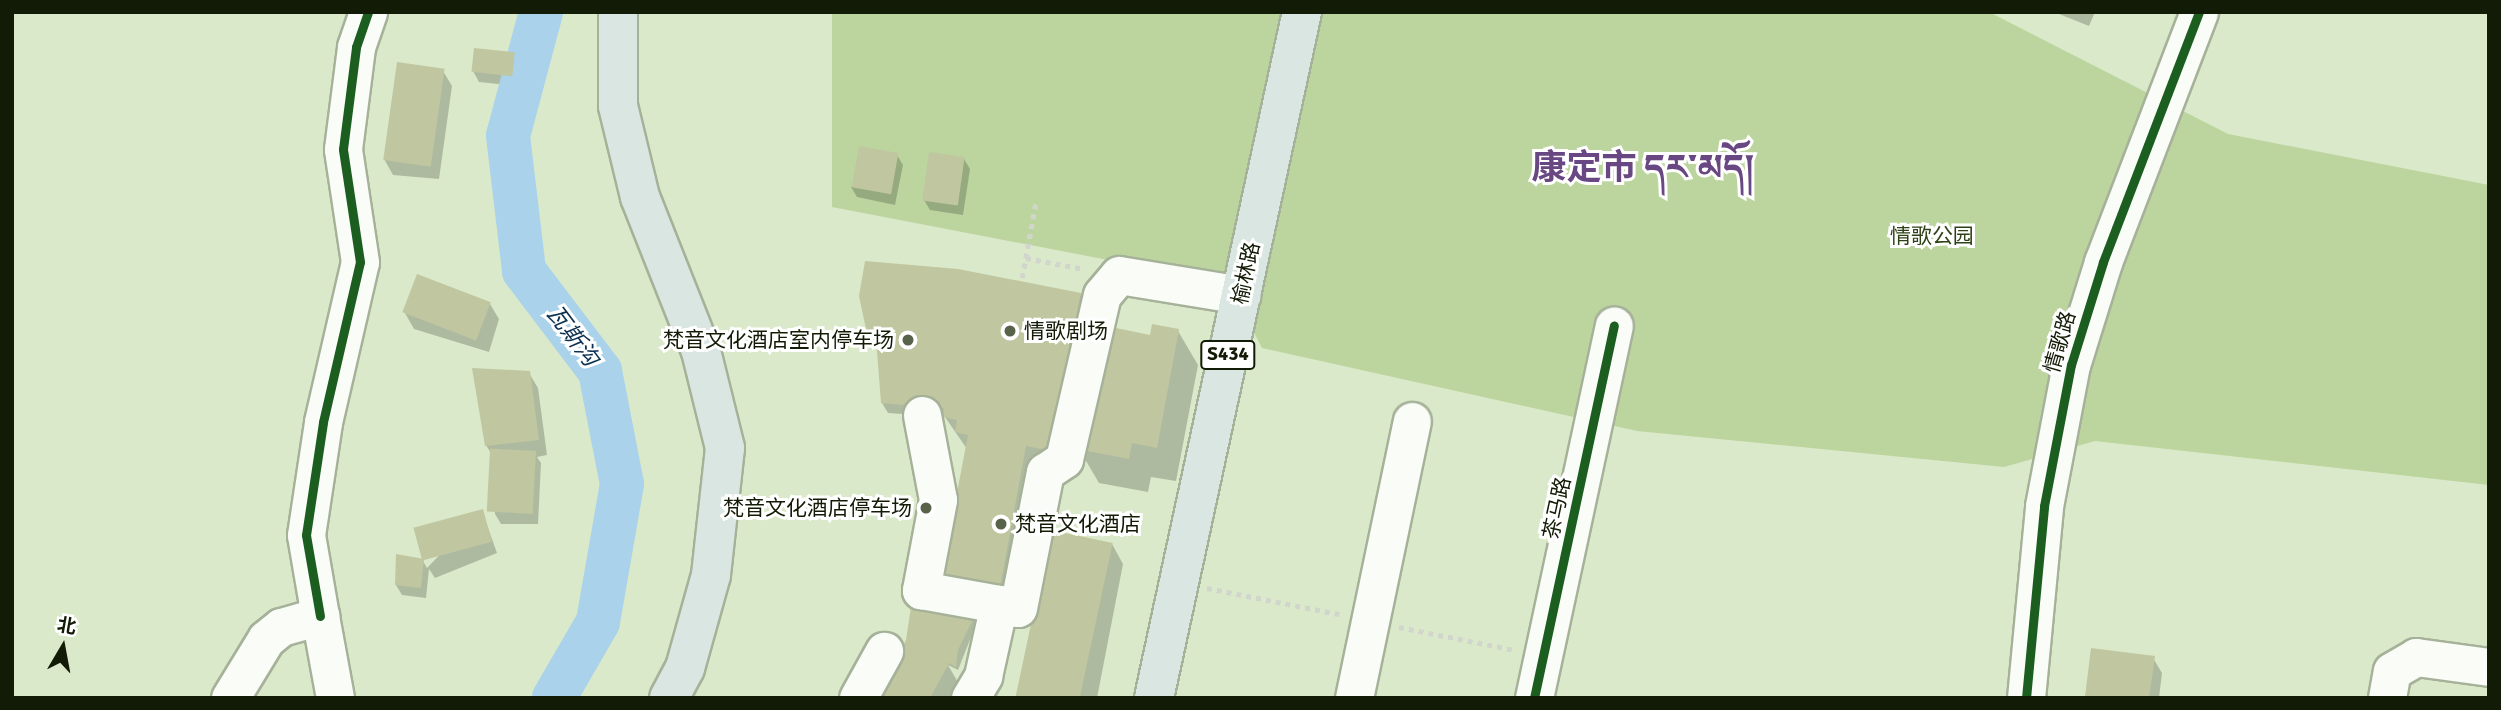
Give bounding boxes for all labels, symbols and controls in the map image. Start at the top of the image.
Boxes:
district label: 康定市 དར་མདོ། [1531,147,1755,189]
park label: 情歌公园 [1890,223,1974,249]
street label: 榆林路 [1227,240,1265,306]
water label: 瓦斯沟 [540,300,604,372]
street label: 情歌路 [2039,308,2081,376]
place label: 情歌剧场 [1024,318,1108,344]
marker: 情歌剧场 [1002,323,1018,339]
place label: 梵音文化酒店室内停车场 [663,327,894,353]
marker: 梵音文化酒店室内停车场 [900,332,916,348]
road number: S434 [1200,340,1256,370]
street label: 茶马路 [1538,475,1576,541]
place label: 梵音文化酒店停车场 [723,495,912,521]
marker: 梵音文化酒店停车场 [918,500,934,516]
place label: 梵音文化酒店 [1015,511,1141,537]
marker: 梵音文化酒店 [993,516,1009,532]
north arrow [28,612,98,682]
text: 北 [55,613,78,640]

